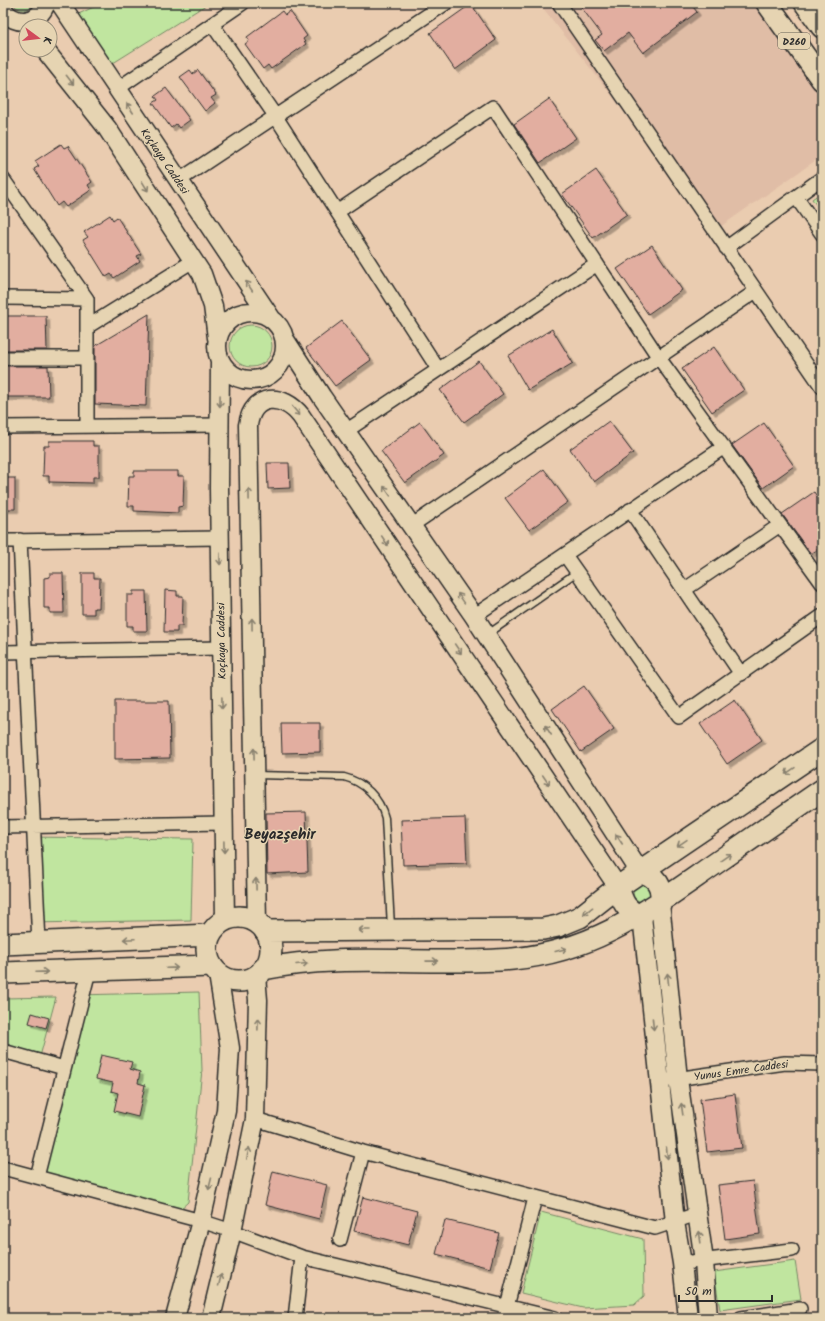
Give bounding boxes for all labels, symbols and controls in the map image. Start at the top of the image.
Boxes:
north arrow [18,18,58,58]
road number: D260 [778,33,810,49]
text: K [37,35,56,46]
one-way arrow [66,74,75,85]
one-way arrow [126,103,134,114]
street label: Koçkaya Caddesi [135,125,193,199]
one-way arrow [141,180,149,191]
one-way arrow [245,281,253,292]
one-way arrow [216,394,223,407]
one-way arrow [292,405,301,416]
one-way arrow [383,486,391,497]
one-way arrow [246,488,253,501]
one-way arrow [381,535,389,546]
one-way arrow [216,552,224,565]
one-way arrow [457,593,465,604]
street label: Koçkaya Caddesi [212,602,232,679]
one-way arrow [248,618,256,631]
one-way arrow [454,643,462,654]
one-way arrow [218,696,226,709]
one-way arrow [544,725,552,736]
one-way arrow [250,748,258,761]
one-way arrow [784,767,795,775]
one-way arrow [542,774,550,785]
district label: Beyazşehir [244,823,316,847]
one-way arrow [615,834,623,845]
one-way arrow [677,839,688,847]
one-way arrow [220,840,228,853]
one-way arrow [721,853,732,861]
one-way arrow [252,878,260,891]
one-way arrow [582,907,593,916]
one-way arrow [358,926,371,934]
one-way arrow [123,935,136,942]
one-way arrow [554,946,567,954]
one-way arrow [425,957,438,965]
one-way arrow [295,960,308,967]
one-way arrow [165,964,178,971]
one-way arrow [35,968,48,976]
one-way arrow [664,973,671,986]
one-way arrow [650,1017,657,1030]
one-way arrow [254,1018,262,1031]
street label: Yunus Emre Caddesi [693,1055,790,1087]
one-way arrow [678,1103,686,1116]
one-way arrow [663,1146,671,1159]
one-way arrow [245,1147,253,1160]
one-way arrow [206,1177,214,1190]
one-way arrow [696,1231,704,1244]
one-way arrow [217,1274,224,1287]
scale bar [679,1277,772,1303]
text: 50 m [685,1282,712,1301]

